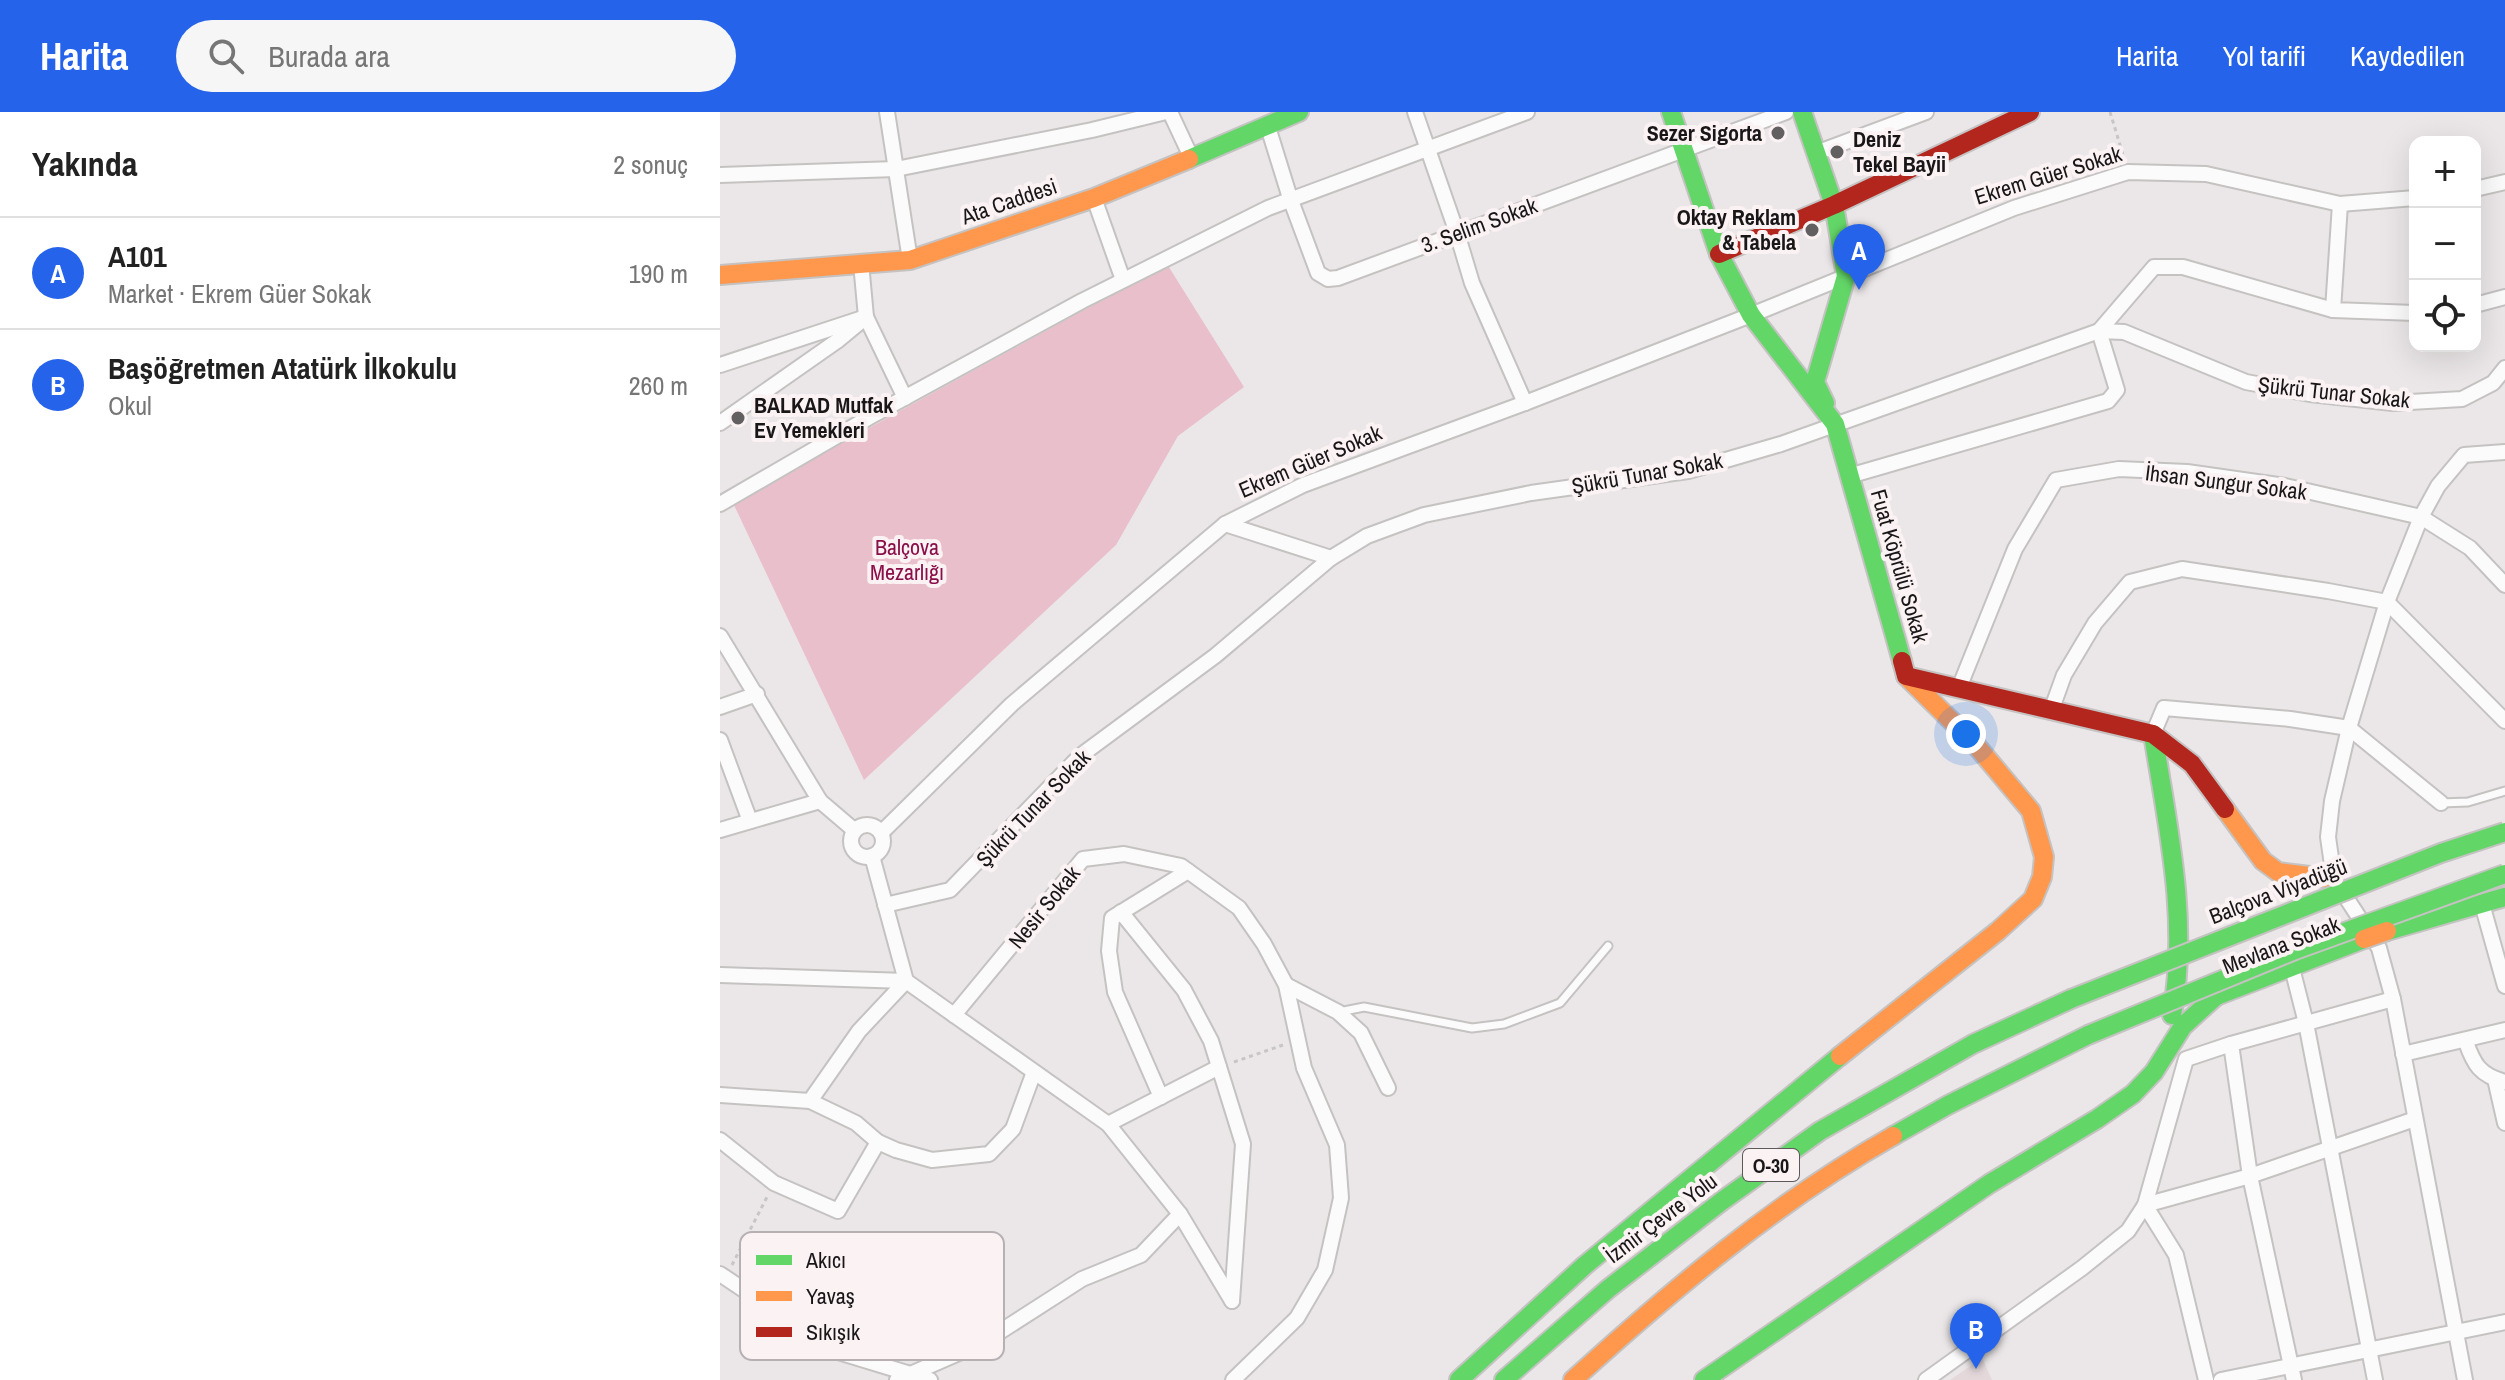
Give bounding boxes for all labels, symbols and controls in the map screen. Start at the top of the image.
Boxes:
search box [176,20,736,92]
text: Harita [40,31,128,82]
icon: search [204,34,248,78]
text: Burada ara [268,36,390,76]
text: Harita [2116,37,2178,75]
text: Yol tarifi [2222,37,2306,75]
text: Kaydedilen [2350,37,2465,75]
place label: Sezer Sigorta [1647,118,1762,148]
marker: Sezer Sigorta [1769,124,1787,142]
place label: Deniz Tekel Bayii [1853,124,1946,179]
map controls [2409,136,2481,352]
button: + [2409,136,2481,208]
street label: Ekrem Güer Sokak [1971,138,2126,212]
text: Yakında [32,141,137,187]
marker: Deniz Tekel Bayii [1828,143,1846,161]
text: 2 sonuç [613,147,688,182]
street label: Ata Caddesi [956,171,1061,232]
street label: 3. Selim Sokak [1417,190,1542,260]
place label: Oktay Reklam & Tabela [1677,202,1796,257]
button: − [2409,208,2481,280]
marker: Oktay Reklam & Tabela [1803,221,1821,239]
pin: A [1833,224,1885,290]
text: A101 [108,236,167,276]
text: A [50,256,66,291]
text: 190 m [629,256,688,291]
text: Market · Ekrem Güer Sokak [108,276,371,311]
button: locate [2409,280,2481,352]
text: Başöğretmen Atatürk İlkokulu [108,348,457,388]
text: B [50,368,66,403]
text: 260 m [629,368,688,403]
street label: Şükrü Tunar Sokak [2257,369,2412,415]
text: Okul [108,388,152,423]
place label: BALKAD Mutfak Ev Yemekleri [754,390,894,445]
marker: BALKAD Mutfak Ev Yemekleri [729,409,747,427]
street label: Ekrem Güer Sokak [1234,417,1387,505]
street label: Şükrü Tunar Sokak [1569,445,1726,501]
street label: İhsan Sungur Sokak [2144,457,2309,507]
street label: Fuat Köprülü Sokak [1864,486,1937,647]
park label: Balçova Mezarlığı [870,532,944,587]
your location [1946,714,1986,754]
street label: Şükrü Tunar Sokak [969,742,1097,873]
street label: Balçova Viyadüğü [2205,851,2351,931]
street label: Nesir Sokak [1001,859,1087,955]
street label: Mevlana Sokak [2218,909,2345,981]
road number: O-30 [1743,1149,1799,1181]
street label: İzmir Çevre Yolu [1599,1166,1723,1270]
legend [740,1232,1004,1360]
text: Akıcı [805,1245,846,1275]
text: Yavaş [806,1281,855,1311]
pin: B [1950,1303,2002,1369]
text: Sıkışık [806,1317,861,1347]

